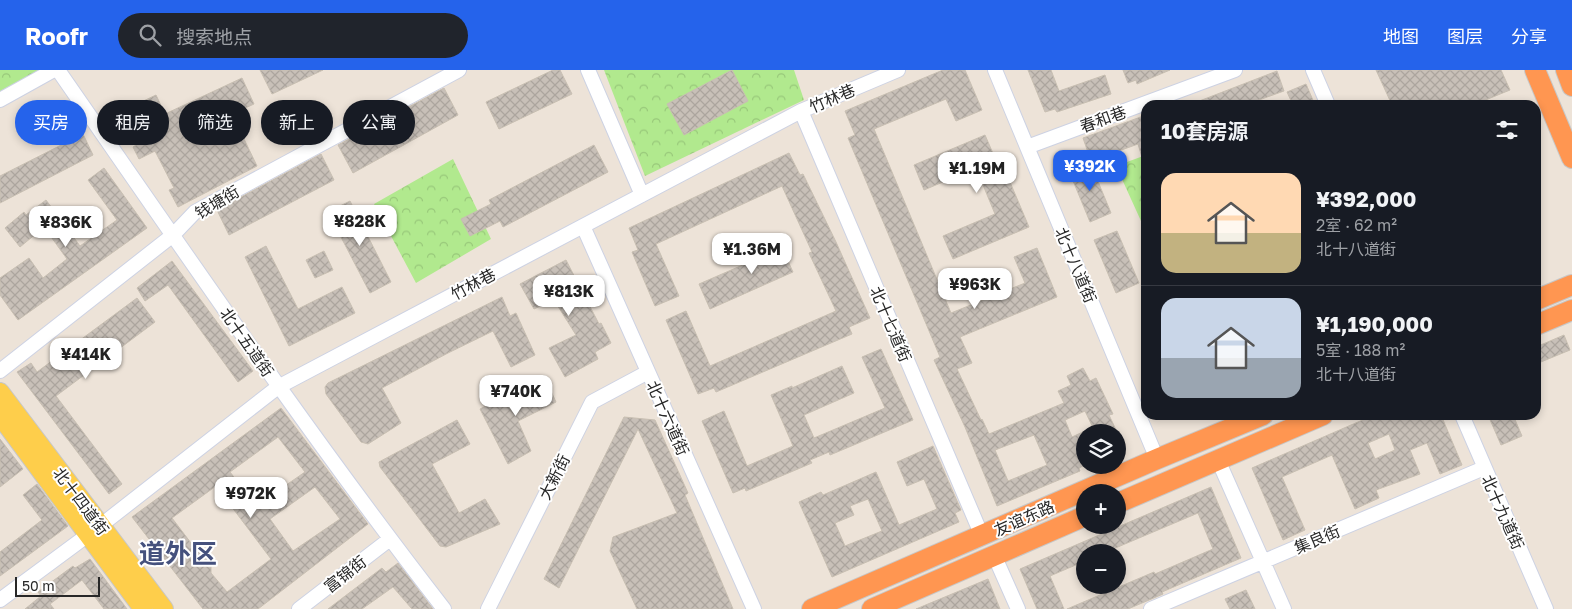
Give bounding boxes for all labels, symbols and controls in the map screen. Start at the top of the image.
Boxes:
search box [118,13,468,58]
text: Roofr [25,21,88,50]
icon: search [136,21,164,49]
text: 搜索地点 [176,25,252,48]
text: 地图 [1383,25,1419,47]
text: 图层 [1447,25,1483,47]
text: 分享 [1511,25,1547,47]
street label: 竹林巷 [806,79,858,117]
chip: 买房 [15,100,87,145]
chip: 租房 [97,100,169,145]
chip: 筛选 [179,100,251,145]
chip: 新上 [261,100,333,145]
chip: 公寓 [343,100,415,145]
street label: 春和巷 [1077,101,1129,137]
icon: filters [1493,116,1521,144]
text: 10套房源 [1161,118,1248,144]
pin: ¥392K [1055,150,1125,192]
pin: ¥1.19M [936,152,1018,194]
text: ¥392K [1064,156,1116,176]
text: ¥1.19M [949,158,1005,178]
street label: 钱塘街 [191,181,243,223]
text: ¥392,000 [1316,186,1417,212]
icon: home [1201,193,1261,253]
pin: ¥828K [325,204,395,247]
pin: ¥836K [31,206,101,248]
text: ¥828K [334,211,386,231]
text: ¥836K [40,212,92,232]
text: 2室 · 62 m² [1316,215,1397,235]
street label: 北十八道街 [1051,224,1101,306]
pin: ¥1.36M [711,232,793,275]
text: ¥1.36M [723,239,781,259]
text: 北十八道街 [1316,239,1396,259]
street label: 竹林巷 [447,264,499,304]
pin: ¥963K [940,268,1010,310]
pin: ¥813K [534,274,604,317]
text: ¥963K [949,274,1001,294]
text: ¥813K [544,281,594,301]
street label: 北十七道街 [866,283,916,365]
street label: 北十五道街 [216,303,278,381]
text: ¥1,190,000 [1316,311,1433,337]
icon: home [1201,318,1261,378]
pin: ¥414K [51,338,121,380]
text: 5室 · 188 m² [1316,340,1405,360]
text: ¥414K [61,344,111,364]
text: 北十八道街 [1316,364,1396,384]
pin: ¥740K [481,374,551,417]
street label: 北十六道街 [643,377,693,459]
text: ¥740K [490,381,542,401]
map controls [1076,424,1126,594]
button: layers [1076,424,1126,474]
street label: 大新街 [534,451,574,503]
street label: 北十四道街 [49,463,113,539]
street label: 北十九道街 [1478,471,1528,553]
pin: ¥972K [216,476,286,519]
text: ¥972K [226,483,276,503]
button: + [1076,484,1126,534]
street label: 友谊东路 [991,496,1057,540]
street label: 集良街 [1291,520,1343,558]
district label: 道外区 [139,538,217,569]
button: − [1076,544,1126,594]
street label: 富锦街 [320,551,370,597]
scale bar [15,574,100,597]
text: 50 m [22,577,55,594]

